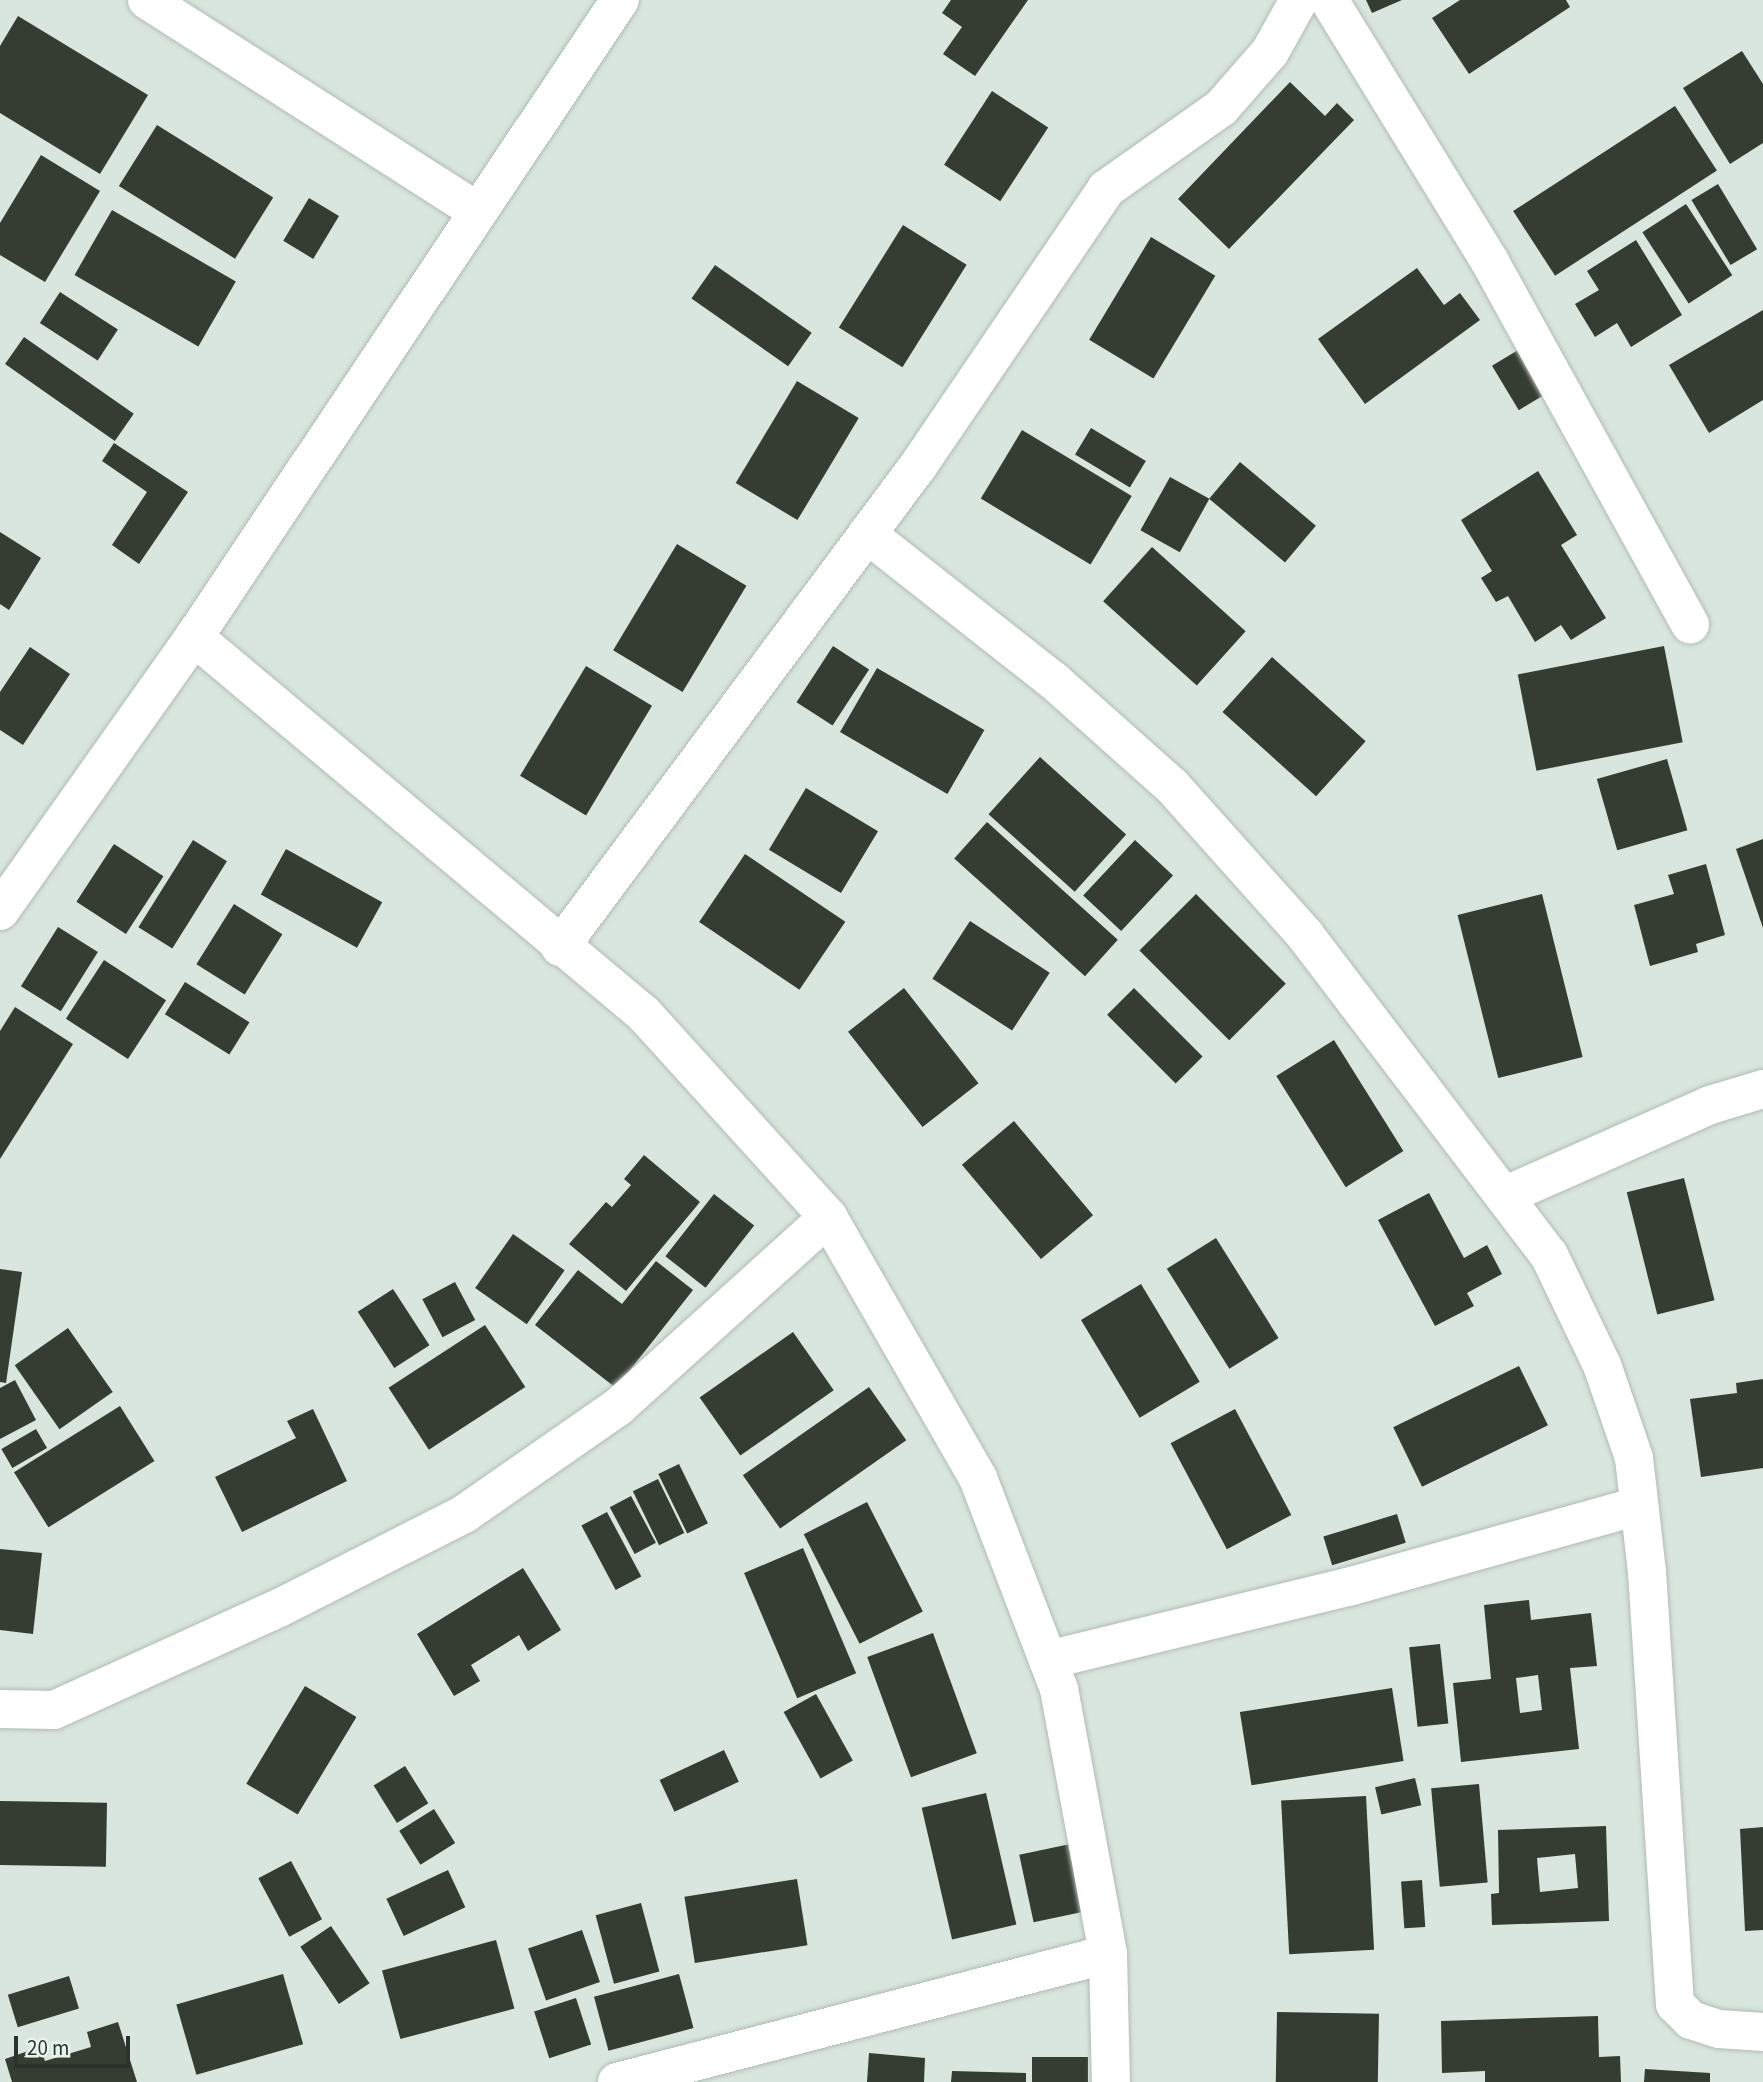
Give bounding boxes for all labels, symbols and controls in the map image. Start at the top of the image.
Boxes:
scale bar [18,2022,133,2066]
text: 20 m [27,2033,69,2063]

